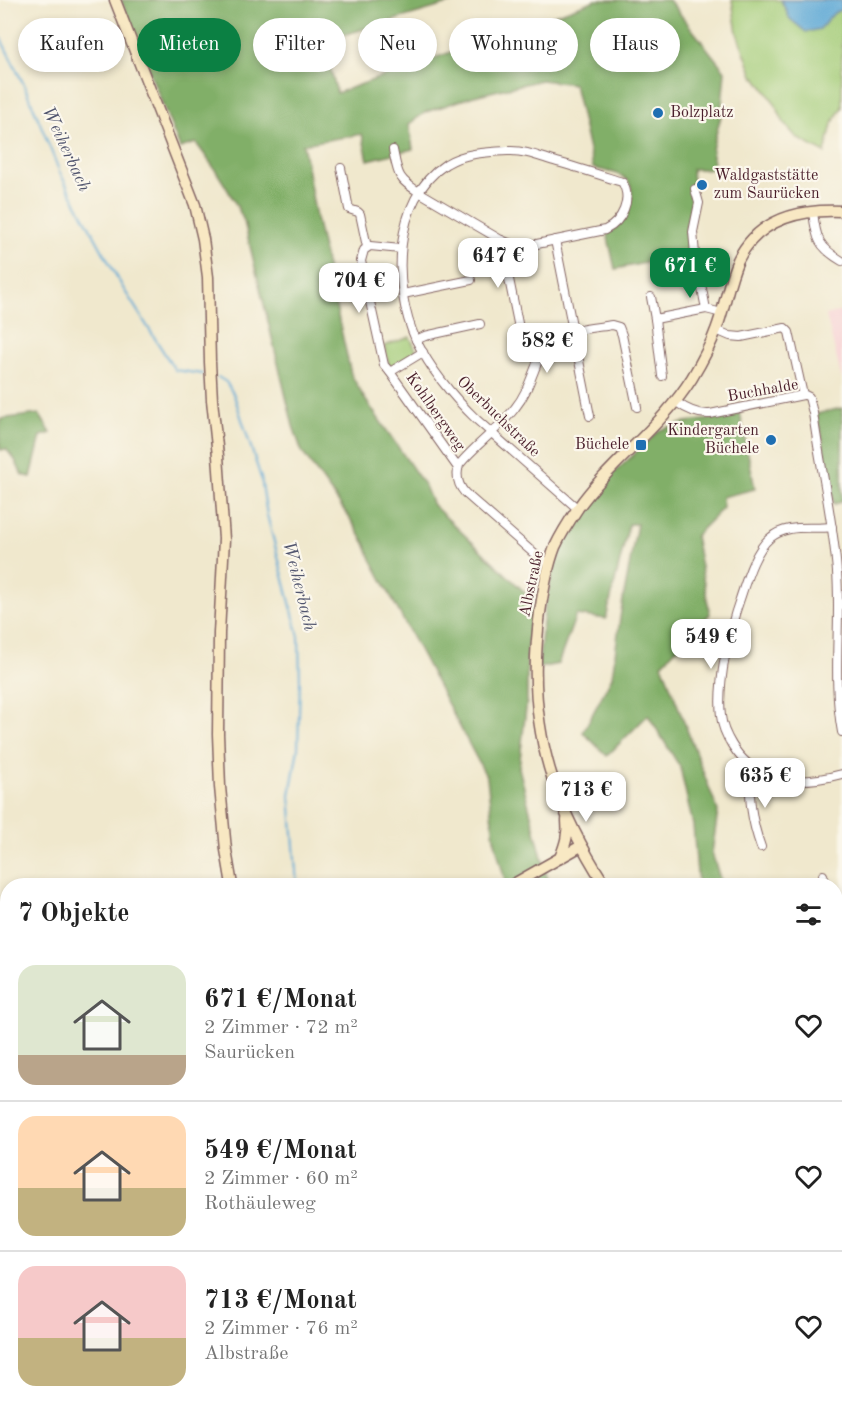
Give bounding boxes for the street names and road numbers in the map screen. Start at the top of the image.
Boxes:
street label: Kohlbergweg [402,370,468,454]
street label: Oberbuchstraße [453,374,543,460]
street label: Buchhalde [726,377,800,405]
street label: Albstraße [517,549,547,619]

